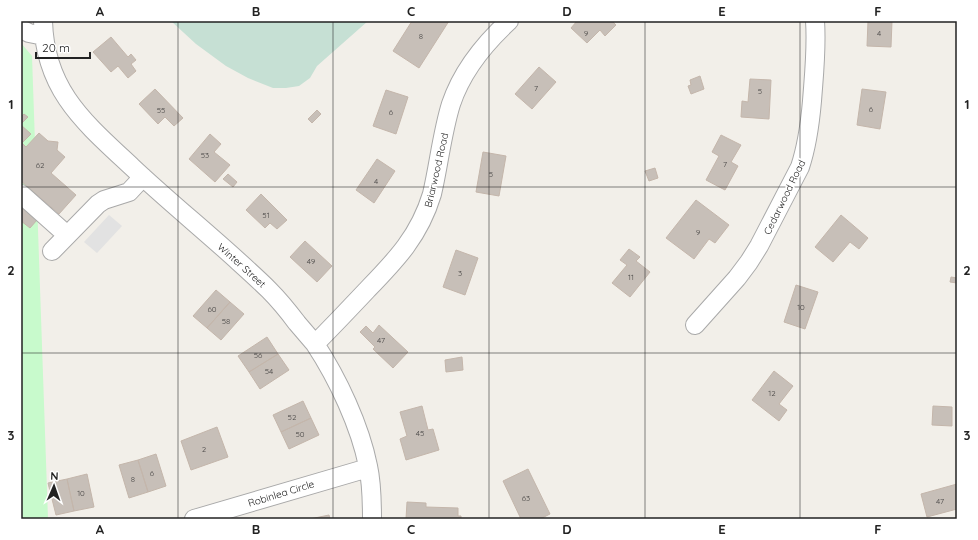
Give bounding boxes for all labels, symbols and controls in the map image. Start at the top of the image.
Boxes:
text: A [96,3,105,19]
text: B [252,3,260,19]
text: C [407,3,415,19]
text: D [562,3,572,19]
text: E [718,3,726,19]
text: F [874,3,882,19]
house number: 9 [584,28,589,38]
house number: 4 [877,28,881,38]
house number: 8 [419,31,423,41]
scale bar [36,34,90,60]
text: 20 m [42,40,70,55]
house number: 7 [534,83,538,93]
house number: 5 [758,86,762,96]
text: 1 [8,96,14,112]
text: 1 [964,96,970,112]
house number: 6 [869,104,874,114]
house number: 55 [157,105,165,115]
house number: 6 [389,107,394,117]
street label: Briarwood Road [422,132,451,209]
house number: 53 [201,150,209,160]
street label: Cedarwood Road [761,158,808,237]
house number: 7 [723,159,727,169]
house number: 62 [36,160,45,170]
house number: 5 [489,169,493,179]
house number: 4 [374,176,378,186]
house number: 51 [262,210,270,220]
house number: 9 [696,227,701,237]
street label: Winter Street [215,240,269,291]
house number: 49 [307,256,316,266]
text: 2 [7,262,15,278]
text: 2 [963,262,971,278]
house number: 3 [458,268,462,278]
house number: 11 [628,272,634,282]
house number: 10 [797,302,805,312]
house number: 60 [207,304,217,314]
house number: 58 [222,316,230,326]
house number: 47 [377,335,385,345]
house number: 56 [254,350,263,360]
house number: 54 [265,366,273,376]
house number: 12 [768,388,776,398]
house number: 52 [288,412,297,422]
text: 3 [8,427,15,443]
text: 3 [964,427,971,443]
house number: 45 [416,428,424,438]
house number: 50 [295,429,305,439]
house number: 2 [202,444,207,454]
north arrow [34,466,74,506]
house number: 6 [150,468,155,478]
text: N [50,469,59,483]
house number: 8 [131,474,135,484]
street label: Robinlea Circle [246,477,316,510]
house number: 10 [77,488,85,498]
house number: 63 [522,493,530,503]
house number: 47 [936,496,944,506]
text: A [96,521,105,537]
text: B [252,521,260,537]
text: C [407,521,415,537]
text: D [562,521,572,537]
text: E [718,521,726,537]
text: F [874,521,882,537]

